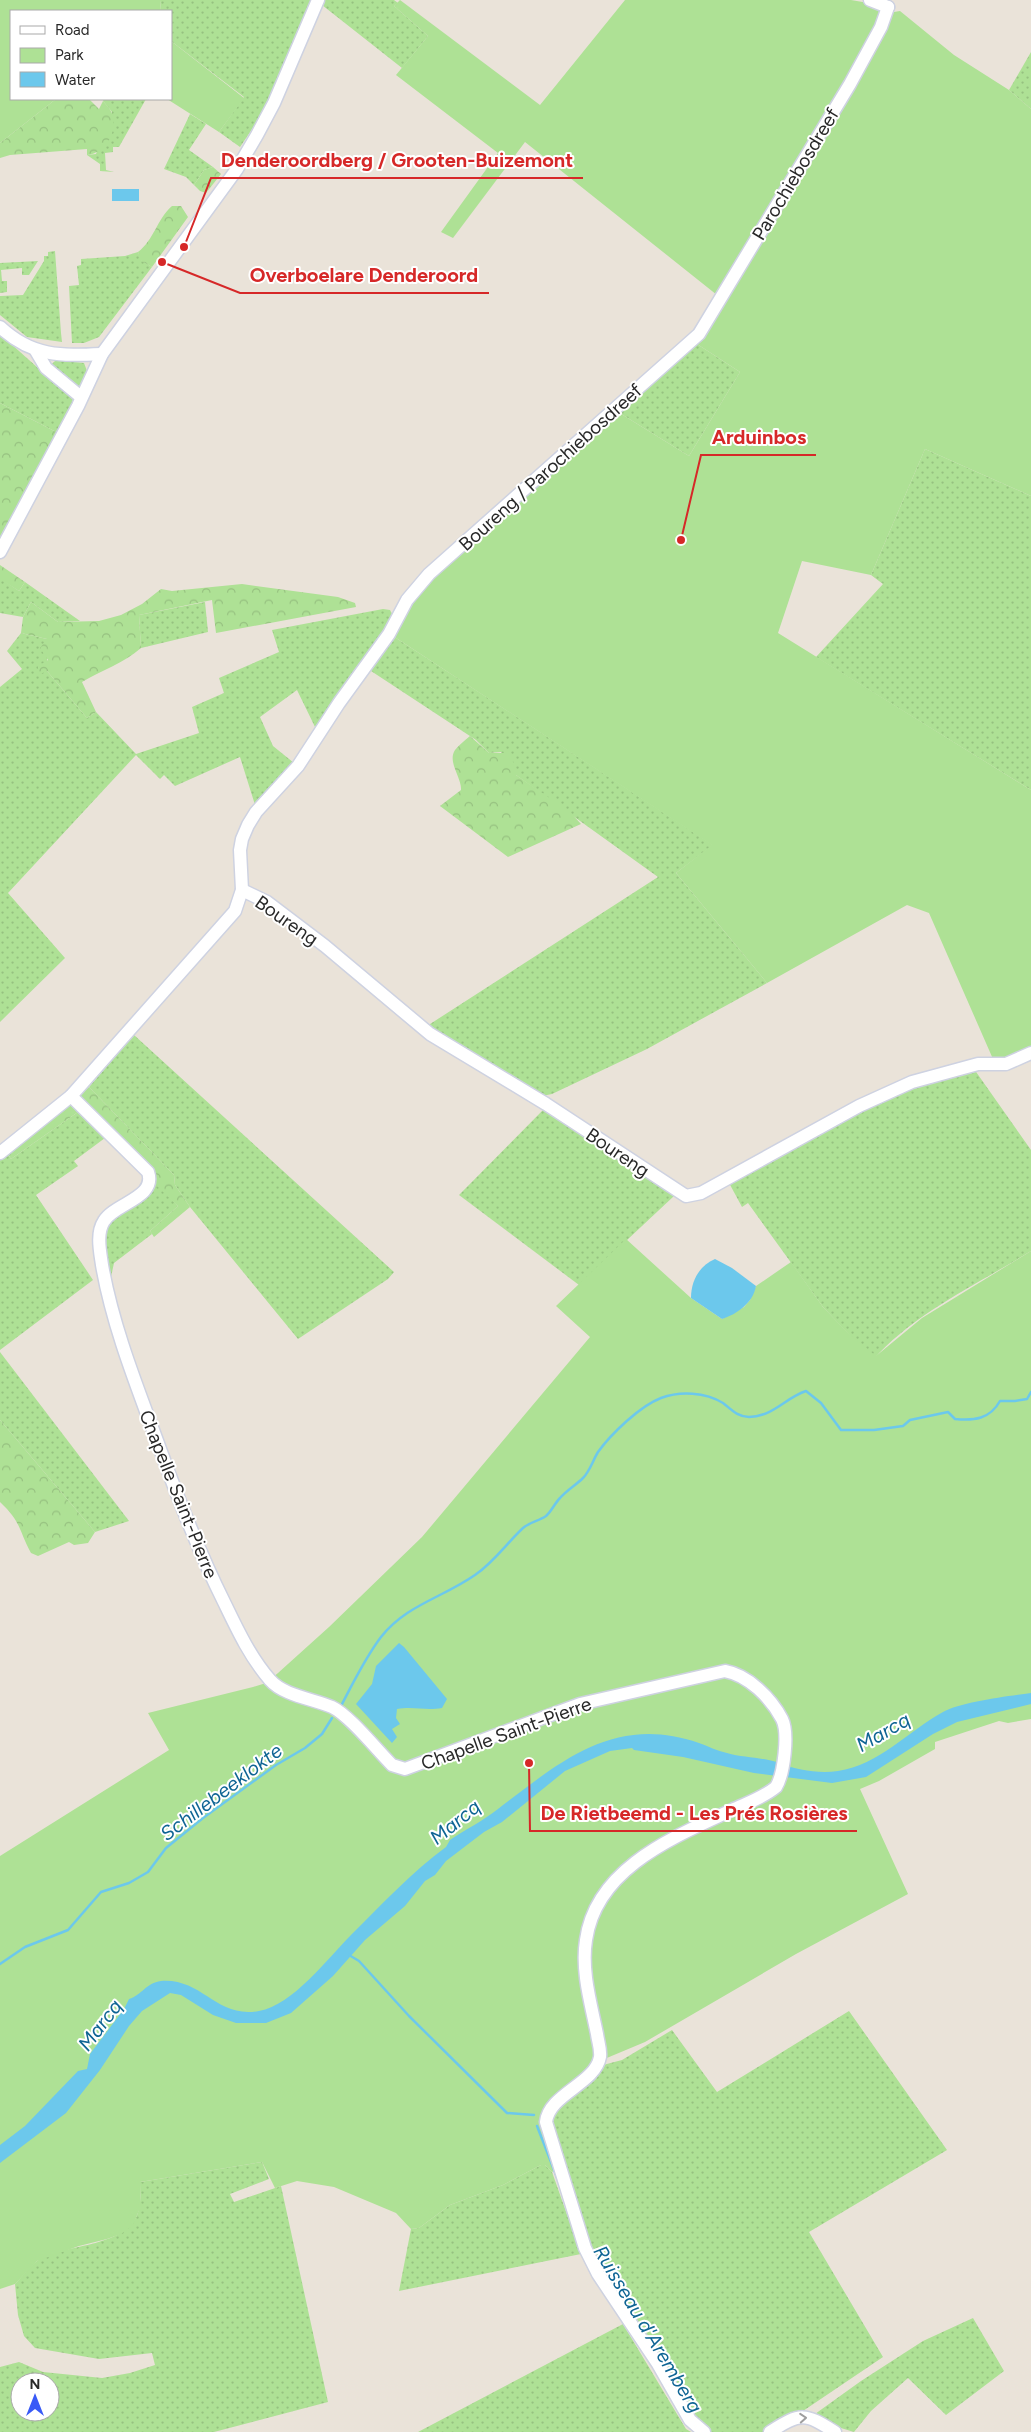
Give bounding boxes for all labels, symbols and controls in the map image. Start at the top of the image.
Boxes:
legend [10,10,172,100]
text: Road [55,21,90,39]
text: Park [55,46,84,64]
text: Water [55,71,95,89]
street label: Parochiebosdreef [747,104,844,244]
callout: Denderoordberg / Grooten-Buizemont [211,143,583,178]
text: Denderoordberg / Grooten-Buizemont [221,148,573,172]
callout: Overboelare Denderoord [240,258,489,293]
text: Overboelare Denderoord [250,263,478,287]
street label: Boureng / Parochiebosdreef [454,379,647,556]
callout: Arduinbos [701,420,816,455]
text: Arduinbos [712,425,806,449]
street label: Boureng [251,890,323,950]
street label: Boureng [582,1123,654,1182]
street label: Chapelle Saint-Pierre [134,1407,223,1582]
street label: Chapelle Saint-Pierre [418,1692,594,1775]
water label: Marcq [852,1707,914,1757]
water label: Schillebeeklokte [155,1738,287,1846]
water label: Marcq [425,1794,485,1850]
callout: De Rietbeemd - Les Prés Rosières [530,1796,857,1831]
text: De Rietbeemd - Les Prés Rosières [540,1801,848,1825]
water label: Marcq [73,1994,127,2055]
water label: Ruisseau d'Aremberg [588,2241,708,2417]
north arrow [10,2372,60,2422]
text: N [30,2376,40,2393]
one-way arrow [800,2413,808,2424]

